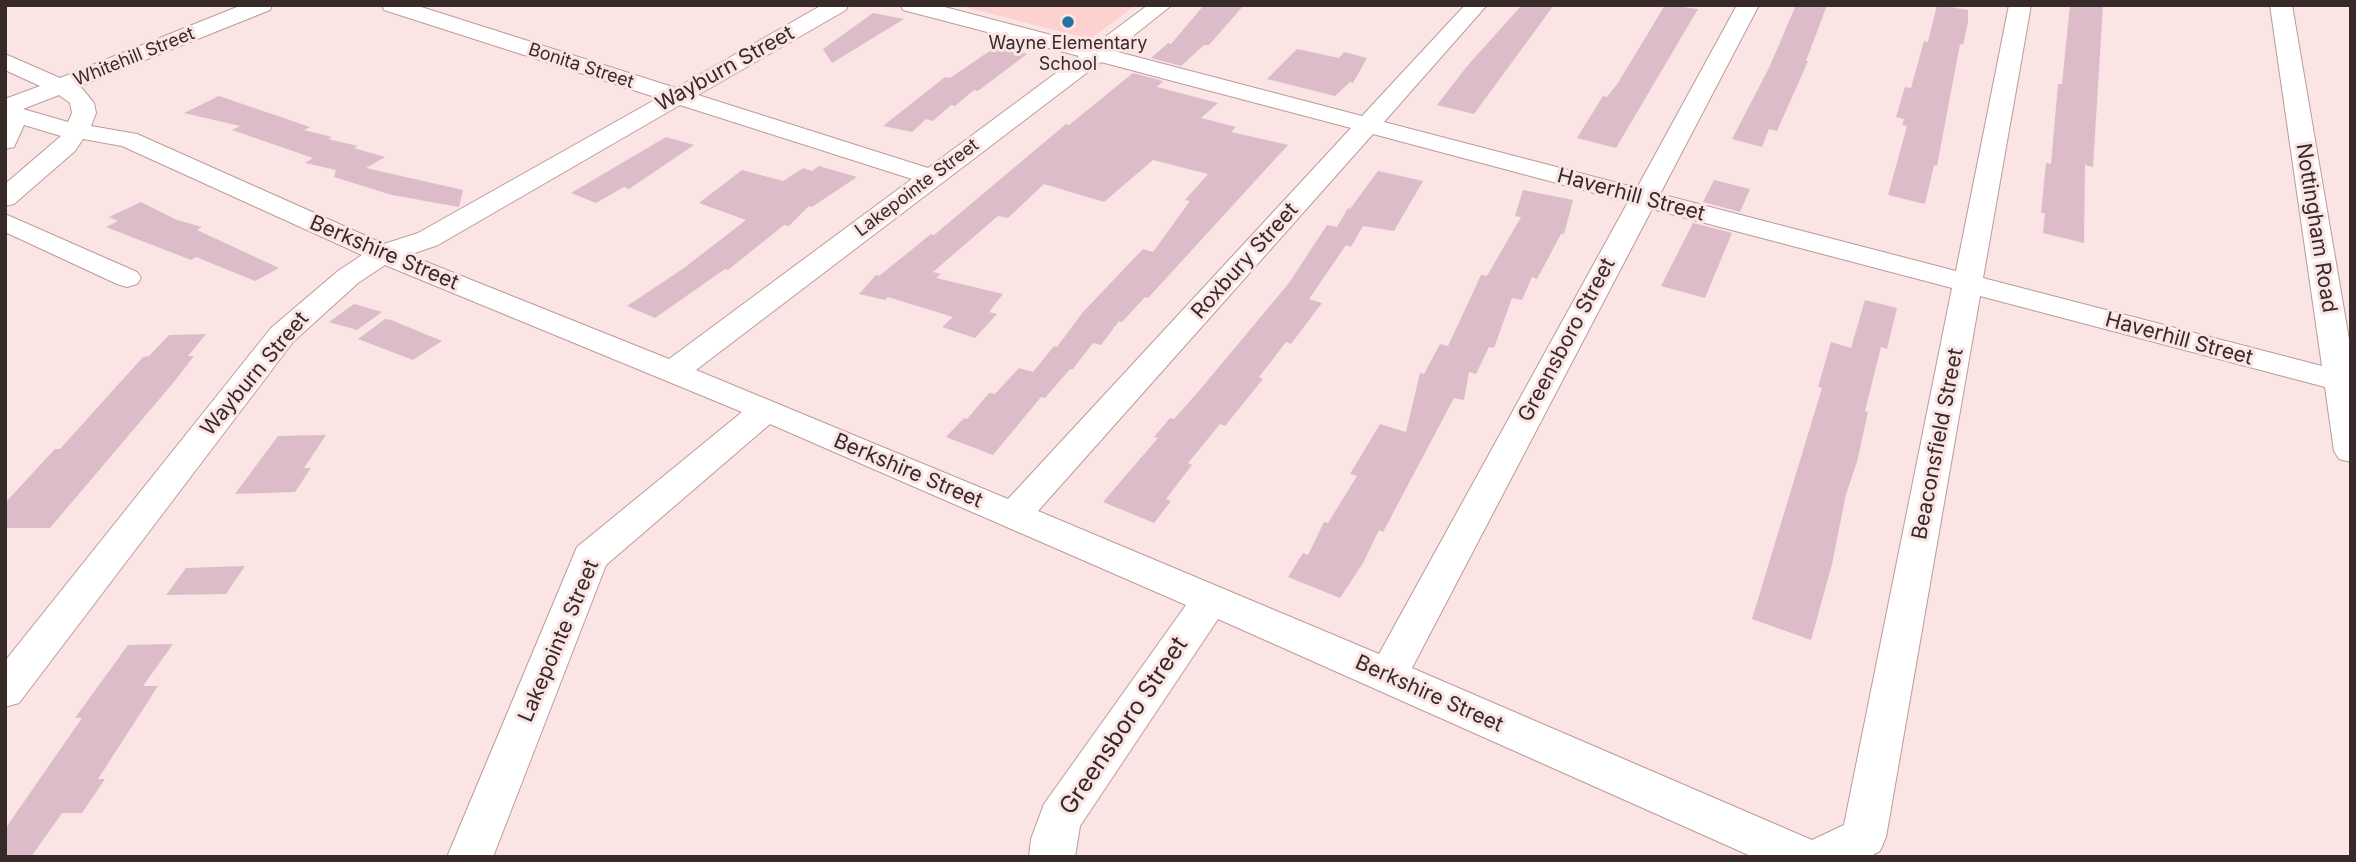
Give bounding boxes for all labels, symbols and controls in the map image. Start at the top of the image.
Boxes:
marker: Wayne Elementary School [1060,14,1076,30]
street label: Wayburn Street [652,21,798,117]
street label: Whitehill Street [70,23,198,91]
place label: Wayne Elementary School [989,33,1147,76]
street label: Bonita Street [526,39,636,93]
street label: Lakepointe Street [851,135,983,241]
street label: Nottingham Road [2290,141,2342,315]
street label: Haverhill Street [1554,163,1708,227]
street label: Roxbury Street [1186,198,1304,324]
street label: Berkshire Street [306,210,462,296]
street label: Greensboro Street [1513,254,1621,426]
street label: Wayburn Street [196,307,314,441]
street label: Haverhill Street [2102,307,2256,371]
street label: Beaconsfield Street [1907,346,1969,542]
street label: Berkshire Street [830,428,986,514]
street label: Lakepointe Street [513,556,605,726]
street label: Greensboro Street [1054,632,1194,820]
street label: Berkshire Street [1351,650,1507,738]

